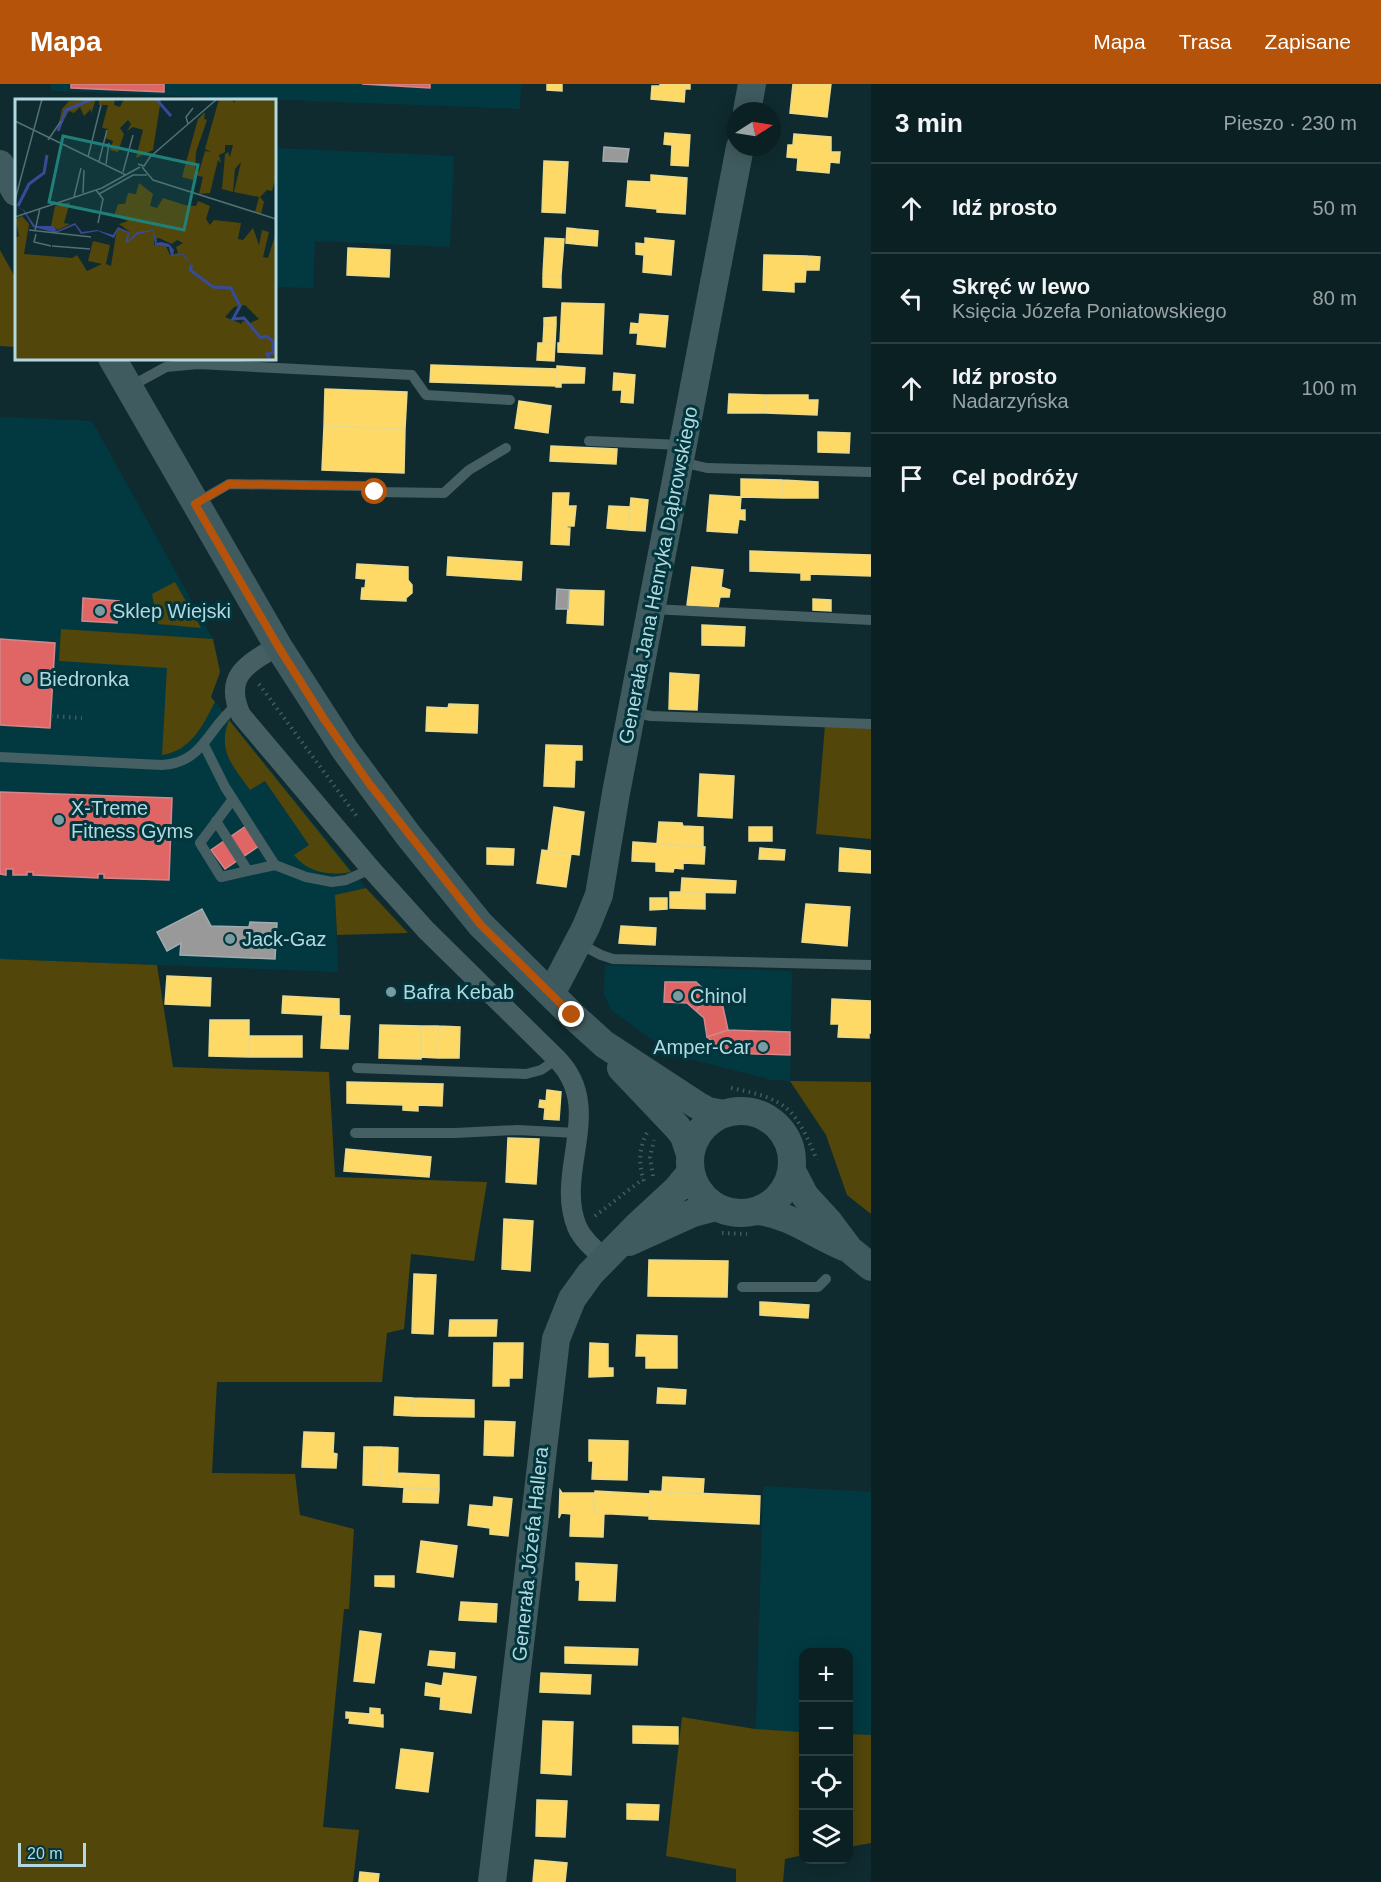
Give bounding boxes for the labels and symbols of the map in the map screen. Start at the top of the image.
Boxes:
inset map [15,99,276,360]
north arrow [727,102,781,156]
street label: Generała Jana Henryka Dąbrowskiego [614,404,702,746]
route start [361,478,387,504]
place label: Sklep Wiejski [112,600,231,622]
marker: Sklep Wiejski [93,604,107,618]
place label: Biedronka [39,668,130,690]
marker: Biedronka [20,672,34,686]
place label: X-Treme Fitness Gyms [71,797,193,842]
marker: X-Treme Fitness Gyms [52,813,66,827]
place label: Jack-Gaz [242,928,326,950]
marker: Jack-Gaz [223,932,237,946]
place label: Bafra Kebab [403,981,514,1003]
marker: Bafra Kebab [384,985,398,999]
place label: Chinol [690,985,747,1007]
marker: Chinol [671,989,685,1003]
route end [558,1001,584,1027]
place label: Amper-Car [653,1036,751,1058]
marker: Amper-Car [756,1040,770,1054]
street label: Generała Józefa Hallera [508,1445,552,1662]
scale bar [18,1840,86,1868]

